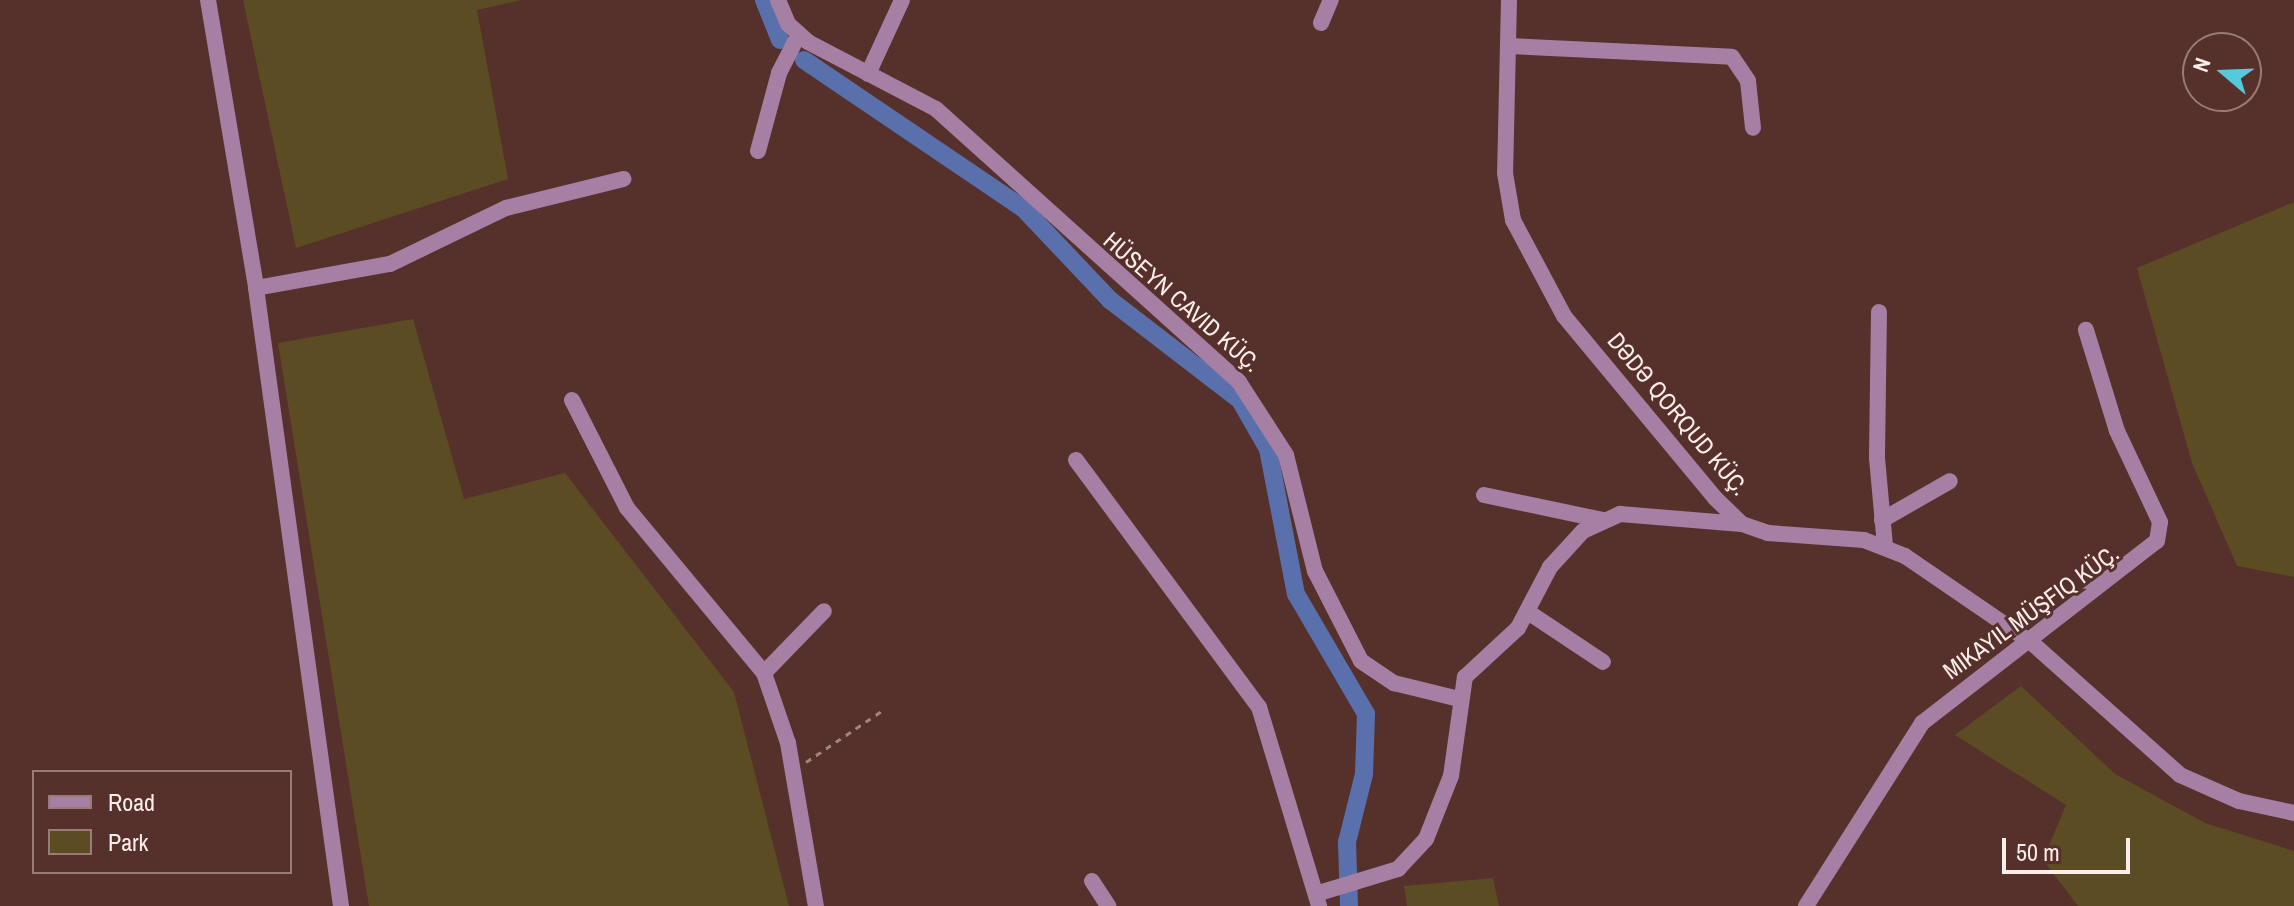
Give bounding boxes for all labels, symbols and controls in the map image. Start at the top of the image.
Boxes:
north arrow [2182,32,2262,112]
text: N [2185,54,2218,76]
street label: HÜSEYN CAVID KÜÇ. [1098,226,1266,378]
street label: DƏDƏ QORQUD KÜÇ. [1601,327,1755,501]
street label: MIKAYIL MÜŞFIQ KÜÇ. [1937,538,2125,686]
legend [32,770,292,874]
text: Road [108,786,155,818]
scale bar [2006,822,2134,872]
text: Park [108,826,148,858]
text: 50 m [2016,836,2060,868]

